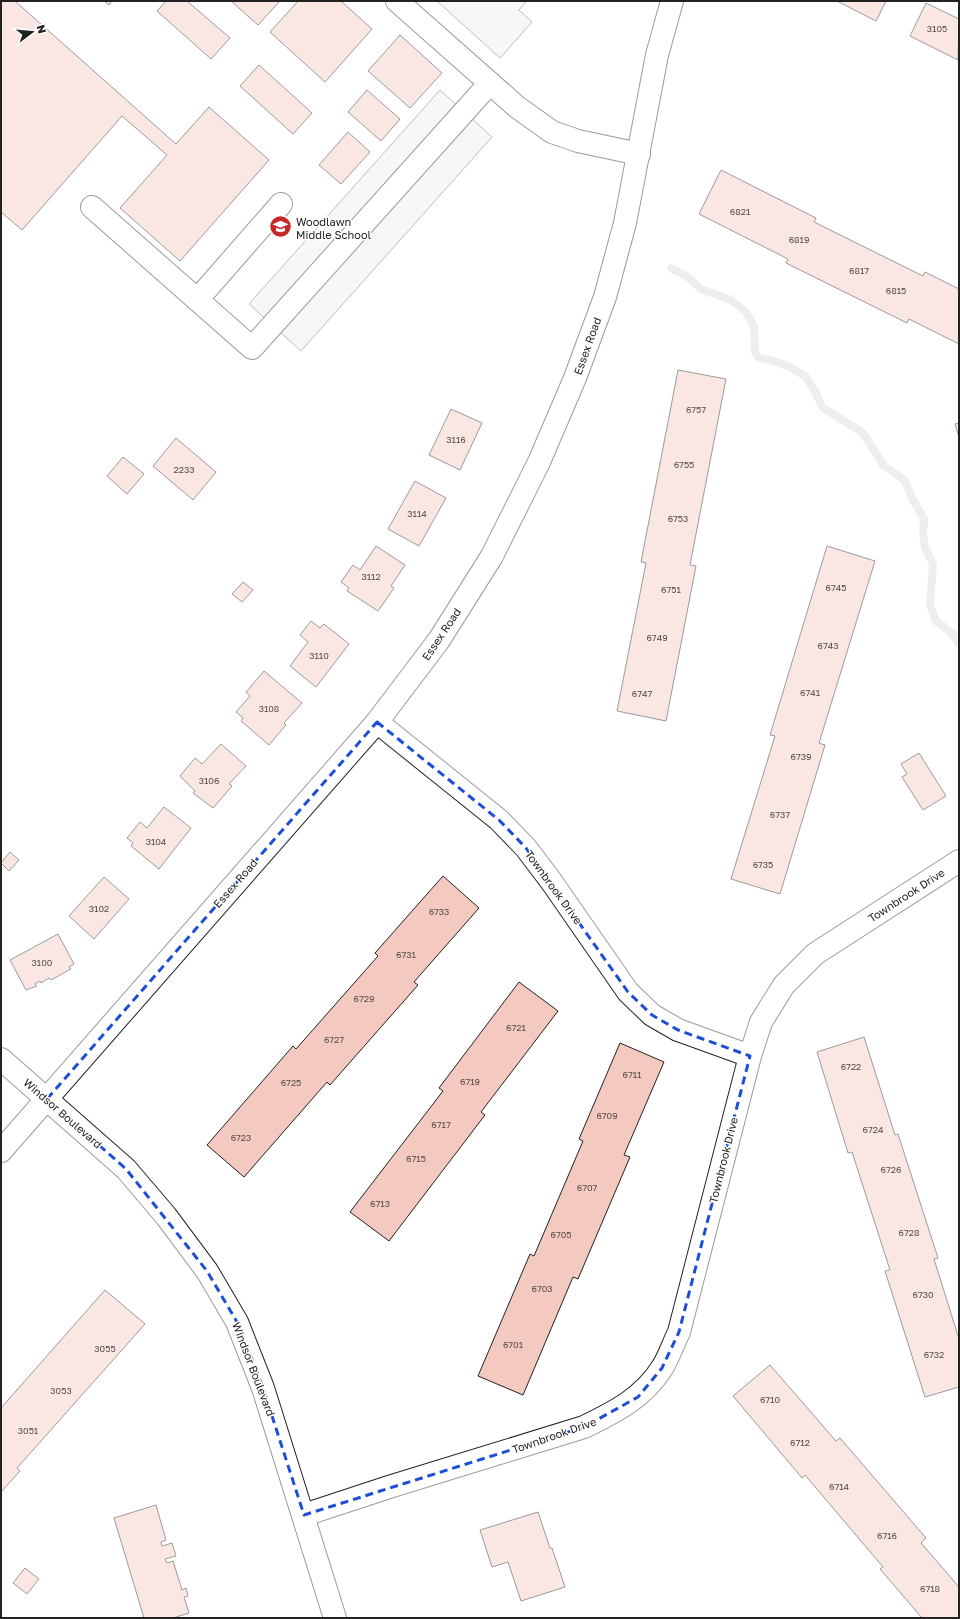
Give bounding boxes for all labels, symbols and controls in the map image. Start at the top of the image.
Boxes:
north arrow [12,12,52,52]
text: N [35,23,49,35]
house number: 3105 [927,23,947,34]
house number: 6821 [730,206,751,217]
school or university icon: Woodlawn Middle School [268,214,294,240]
place label: Woodlawn Middle School [296,215,371,241]
house number: 6819 [789,234,809,245]
house number: 6817 [849,265,869,276]
house number: 6815 [886,285,906,296]
street label: Essex Road [571,315,603,377]
house number: 6757 [686,404,706,415]
house number: 3116 [446,434,466,445]
house number: 6755 [674,459,694,470]
house number: 2233 [174,464,194,475]
house number: 3114 [407,508,427,519]
house number: 6753 [668,513,688,524]
house number: 3112 [361,571,381,582]
house number: 6745 [826,582,846,593]
house number: 6751 [661,584,682,595]
street label: Essex Road [419,605,463,663]
house number: 6749 [646,632,668,643]
house number: 6743 [818,640,838,651]
house number: 3110 [309,650,329,661]
house number: 6741 [800,687,821,698]
house number: 6747 [632,688,652,699]
house number: 3108 [259,703,279,714]
house number: 6739 [791,751,811,762]
house number: 3106 [199,775,219,786]
house number: 6737 [770,809,790,820]
house number: 3104 [146,836,167,847]
street label: Townbrook Drive [523,847,585,927]
street label: Essex Road [210,856,260,910]
house number: 6735 [753,859,773,870]
street label: Townbrook Drive [865,865,947,925]
house number: 3102 [89,903,109,914]
house number: 6733 [429,906,449,917]
house number: 6731 [396,949,417,960]
house number: 3100 [32,957,53,968]
house number: 6729 [354,993,374,1004]
house number: 6721 [506,1022,527,1033]
house number: 6727 [324,1034,344,1045]
house number: 6722 [841,1061,861,1072]
house number: 6711 [623,1069,642,1080]
street label: Windsor Boulevard [21,1075,105,1151]
house number: 6719 [460,1076,480,1087]
house number: 6725 [281,1077,301,1088]
house number: 6709 [596,1110,618,1121]
street label: Townbrook Drive [706,1116,740,1204]
house number: 6717 [431,1119,451,1130]
house number: 6724 [863,1124,884,1135]
house number: 6723 [231,1132,251,1143]
house number: 6715 [406,1153,426,1164]
house number: 6726 [881,1164,901,1175]
house number: 6707 [577,1182,598,1193]
house number: 6713 [370,1198,390,1209]
house number: 6728 [899,1227,919,1238]
house number: 6705 [550,1229,572,1240]
house number: 6703 [531,1283,553,1294]
house number: 6730 [912,1289,934,1300]
street label: Windsor Boulevard [230,1320,278,1418]
house number: 6701 [503,1339,524,1350]
house number: 3055 [94,1343,116,1354]
house number: 6732 [924,1349,944,1360]
house number: 3053 [50,1385,72,1396]
house number: 6710 [760,1394,780,1405]
street label: Townbrook Drive [510,1414,598,1456]
house number: 3051 [18,1425,39,1436]
house number: 6712 [790,1437,810,1448]
house number: 6714 [829,1481,850,1492]
house number: 6716 [877,1530,897,1541]
house number: 6718 [920,1583,940,1594]

